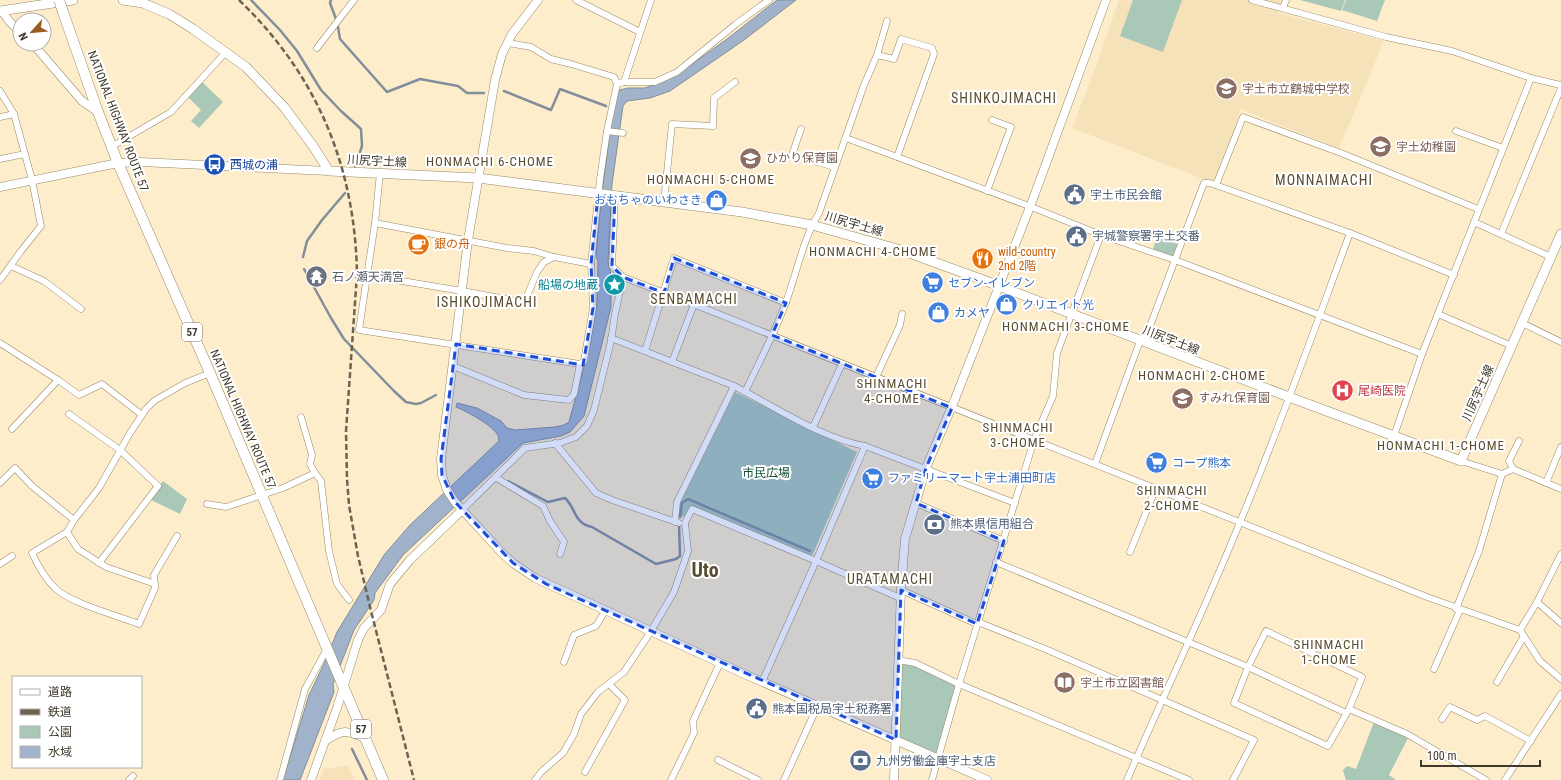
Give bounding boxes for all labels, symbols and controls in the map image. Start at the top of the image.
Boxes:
north arrow [12,12,52,52]
text: N [16,30,31,42]
street label: NATIONAL HIGHWAY ROUTE 57 [85,49,151,193]
school or university icon: 宇土市立鶴城中学校 [1213,76,1239,102]
place label: 宇土市立鶴城中学校 [1242,82,1350,96]
district label: SHINKOJIMACHI [951,90,1057,106]
school or university icon: 宇土幼稚園 [1368,134,1394,160]
place label: 宇土幼稚園 [1396,140,1456,154]
school or university icon: ひかり保育園 [738,145,764,171]
place label: ひかり保育園 [766,151,838,165]
bus stop icon: 西城の浦 [201,152,227,178]
street label: 川尻宇土線 [347,152,407,170]
district label: HONMACHI 6-CHOME [426,154,554,169]
place label: 西城の浦 [230,158,278,172]
district label: HONMACHI 5-CHOME [647,172,775,187]
district label: MONNAIMACHI [1275,172,1373,188]
public building icon: 宇土市民会館 [1061,182,1087,208]
shop icon: おもちゃのいわさき [704,187,730,213]
place label: 宇土市民会館 [1090,188,1162,202]
place label: おもちゃのいわさき [594,193,702,207]
street label: 川尻宇土線 [823,209,885,239]
public building icon: 宇城警察署宇土交番 [1063,223,1089,249]
place label: 宇城警察署宇土交番 [1092,229,1200,243]
cafe icon: 銀の舟 [405,231,431,257]
place label: 銀の舟 [434,237,470,251]
district label: HONMACHI 4-CHOME [809,244,937,259]
place label: wild-country 2nd 2階 [998,245,1056,273]
restaurant icon: wild-country 2nd 2階 [969,246,995,272]
temple icon: 石ノ瀬天満宮 [304,264,330,290]
place label: 石ノ瀬天満宮 [332,270,404,284]
supermarket icon: セブン-イレブン [919,270,945,296]
place icon: 船場の地蔵 [601,272,627,298]
place label: セブン-イレブン [948,276,1035,290]
place label: 船場の地蔵 [538,278,598,292]
district label: SENBAMACHI [650,291,738,307]
shop icon: クリエイト光 [994,292,1020,318]
district label: ISHIKOJIMACHI [437,294,537,310]
place label: クリエイト光 [1022,298,1094,312]
shop icon: カメヤ [925,300,951,326]
place label: カメヤ [954,306,990,320]
district label: HONMACHI 3-CHOME [1002,319,1130,334]
road number: 57 [182,323,202,341]
street label: 川尻宇土線 [1140,323,1202,357]
street label: NATIONAL HIGHWAY ROUTE 57 [207,347,279,491]
street label: 川尻宇土線 [1459,363,1497,423]
district label: HONMACHI 2-CHOME [1138,368,1266,383]
district label: SHINMACHI 4-CHOME [856,376,928,406]
hospital icon: 尾崎医院 [1330,378,1356,404]
place label: 尾崎医院 [1358,384,1406,398]
school or university icon: すみれ保育園 [1170,385,1196,411]
place label: すみれ保育園 [1198,391,1270,405]
district label: SHINMACHI 3-CHOME [982,420,1054,450]
district label: HONMACHI 1-CHOME [1377,438,1505,453]
supermarket icon: コープ熊本 [1143,450,1169,476]
place label: コープ熊本 [1172,456,1231,470]
supermarket icon: ファミリーマート宇土浦田町店 [860,465,886,491]
park label: 市民広場 [742,466,790,480]
place label: ファミリーマート宇土浦田町店 [888,471,1056,485]
district label: SHINMACHI 2-CHOME [1136,483,1208,513]
bank icon: 熊本県信用組合 [921,511,947,537]
place label: 熊本県信用組合 [950,517,1034,531]
district label: Uto [691,558,719,582]
district label: URATAMACHI [847,571,933,587]
district label: SHINMACHI 1-CHOME [1293,637,1365,667]
library icon: 宇土市立図書館 [1051,670,1077,696]
legend [12,676,142,768]
place label: 宇土市立図書館 [1080,676,1164,690]
text: 道路 [48,685,72,699]
public building icon: 熊本国税局宇土税務署 [743,696,769,722]
place label: 熊本国税局宇土税務署 [772,702,892,716]
text: 鉄道 [48,705,72,719]
road number: 57 [351,720,371,738]
text: 公園 [48,725,72,739]
scale bar [1421,742,1540,768]
text: 水域 [48,745,72,759]
bank icon: 九州労働金庫宇土支店 [848,748,874,774]
text: 100 m [1427,749,1457,763]
place label: 九州労働金庫宇土支店 [876,754,996,768]

